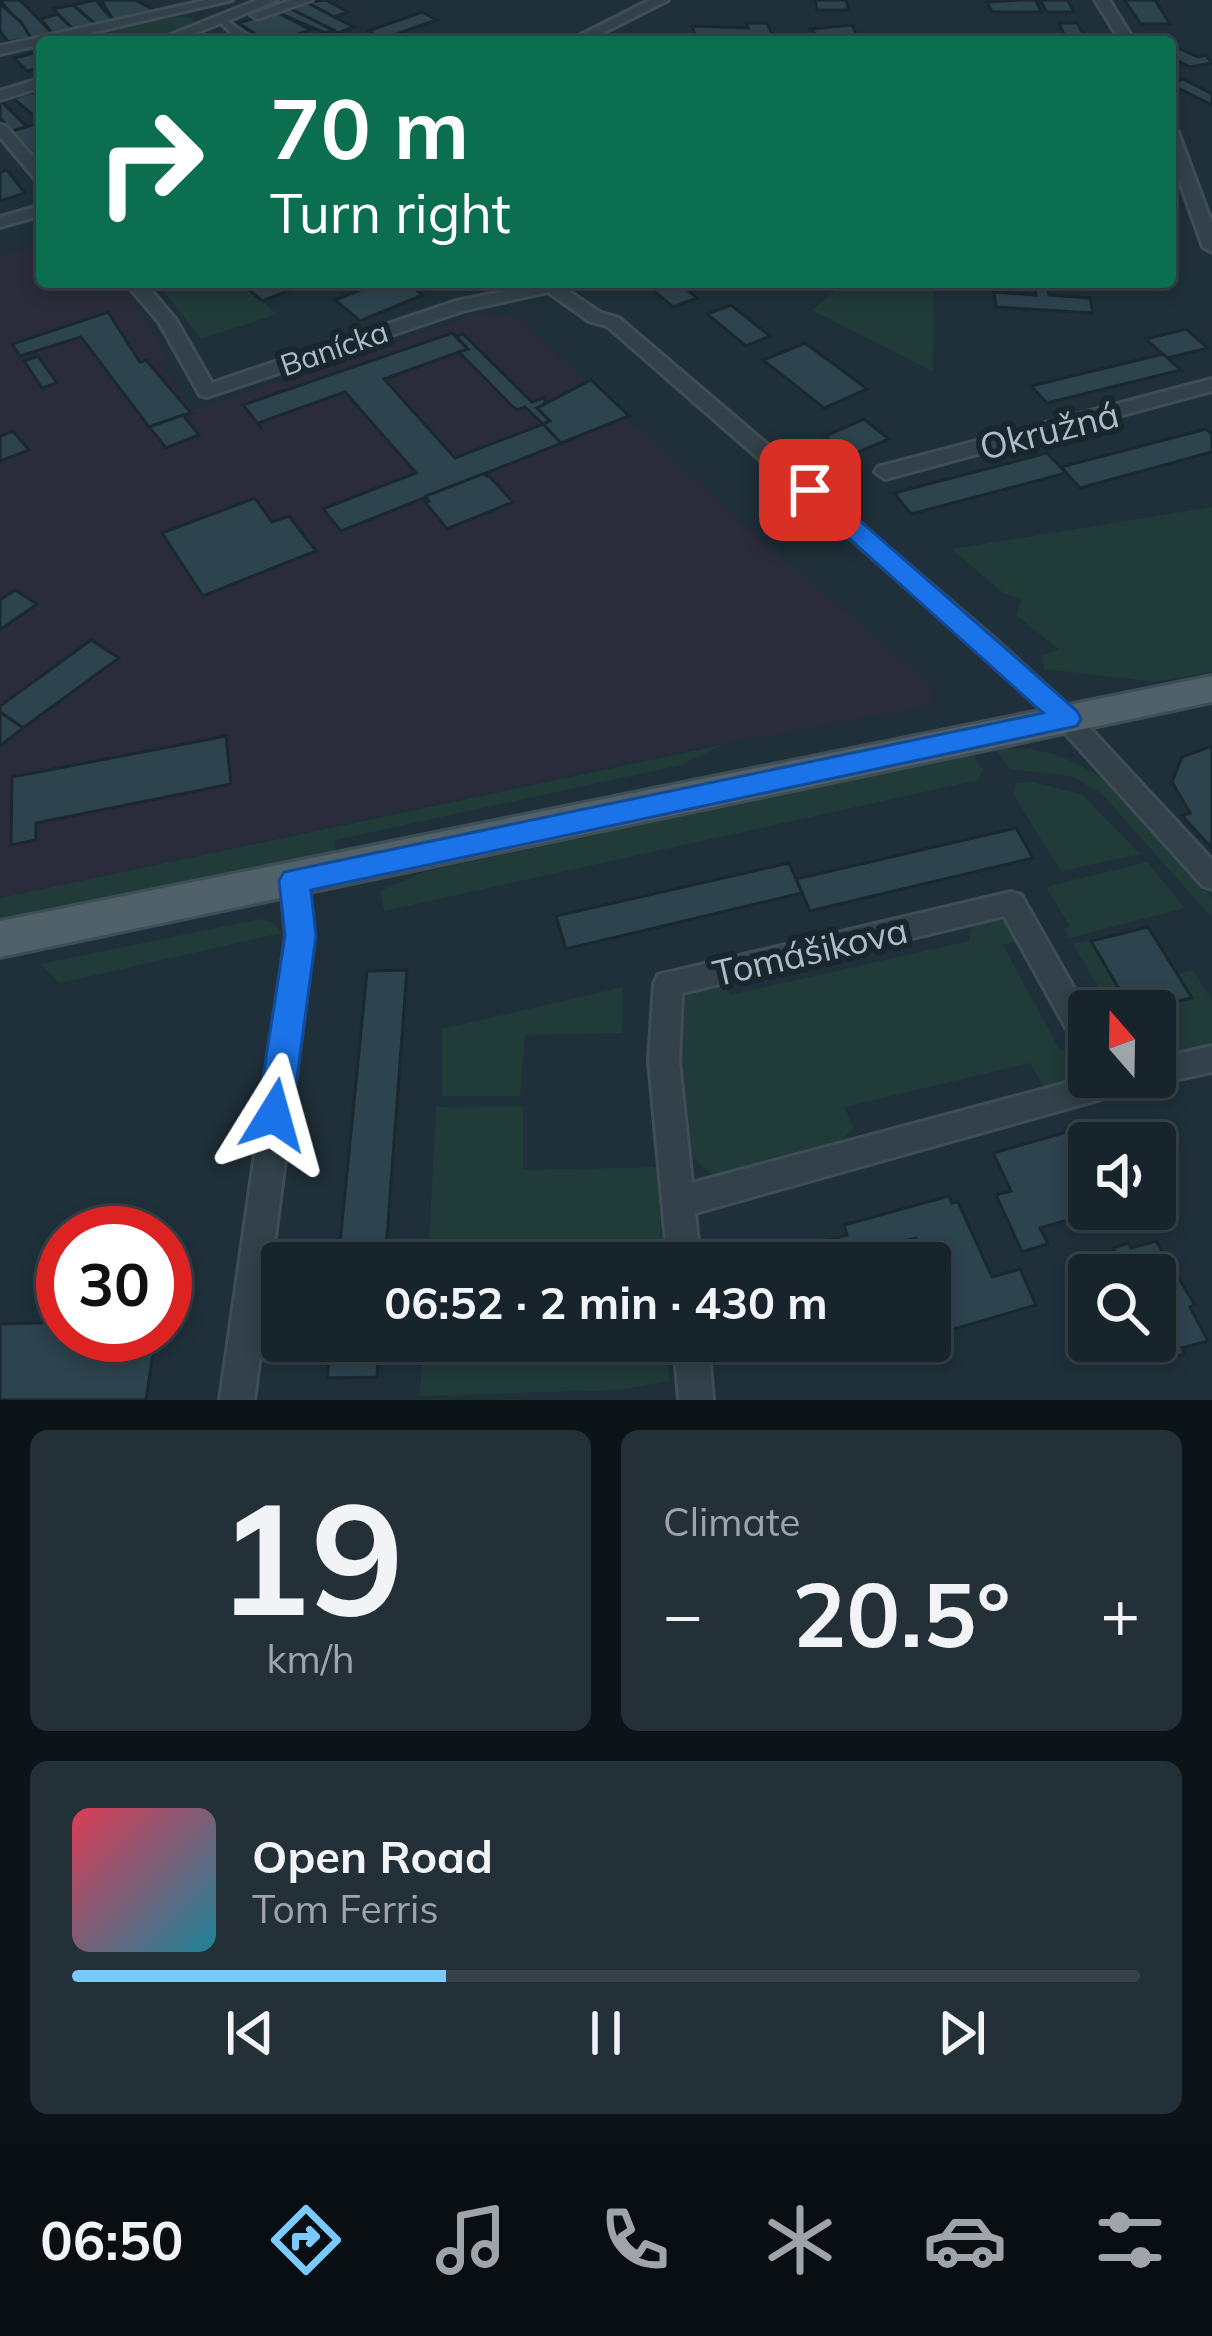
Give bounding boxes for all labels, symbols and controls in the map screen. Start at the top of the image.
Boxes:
text: 70 m [270,75,469,180]
icon: right [72,84,228,240]
text: Turn right [270,179,511,247]
street label: Banícka [275,312,393,384]
street label: Okružná [975,391,1123,469]
pin [759,439,861,541]
icon: arrive [777,457,843,523]
street label: Tomášikova [709,907,911,995]
north arrow [1068,990,1176,1098]
map controls [1068,990,1176,1362]
position arrow [211,1052,337,1178]
button: sound [1068,1122,1176,1230]
speed limit sign: 30 [36,1206,192,1362]
button: search [1068,1254,1176,1362]
text: 06:52 · 2 min · 430 m [384,1274,828,1330]
text: 19 [217,1458,404,1654]
text: Climate [663,1497,801,1546]
text: 20.5° [792,1557,1011,1670]
text: − [663,1572,703,1655]
text: + [1100,1572,1140,1655]
text: km/h [266,1634,355,1683]
text: Open Road [252,1828,493,1884]
text: Tom Ferris [252,1884,439,1933]
icon: previous [217,2000,283,2066]
icon: pause [573,2000,639,2066]
icon: next [929,2000,995,2066]
icon: directions [264,2198,348,2282]
icon: music [429,2198,513,2282]
icon: phone [593,2198,677,2282]
icon: climate [758,2198,842,2282]
icon: car [923,2198,1007,2282]
icon: filters [1088,2198,1172,2282]
text: 06:50 [40,2206,183,2274]

